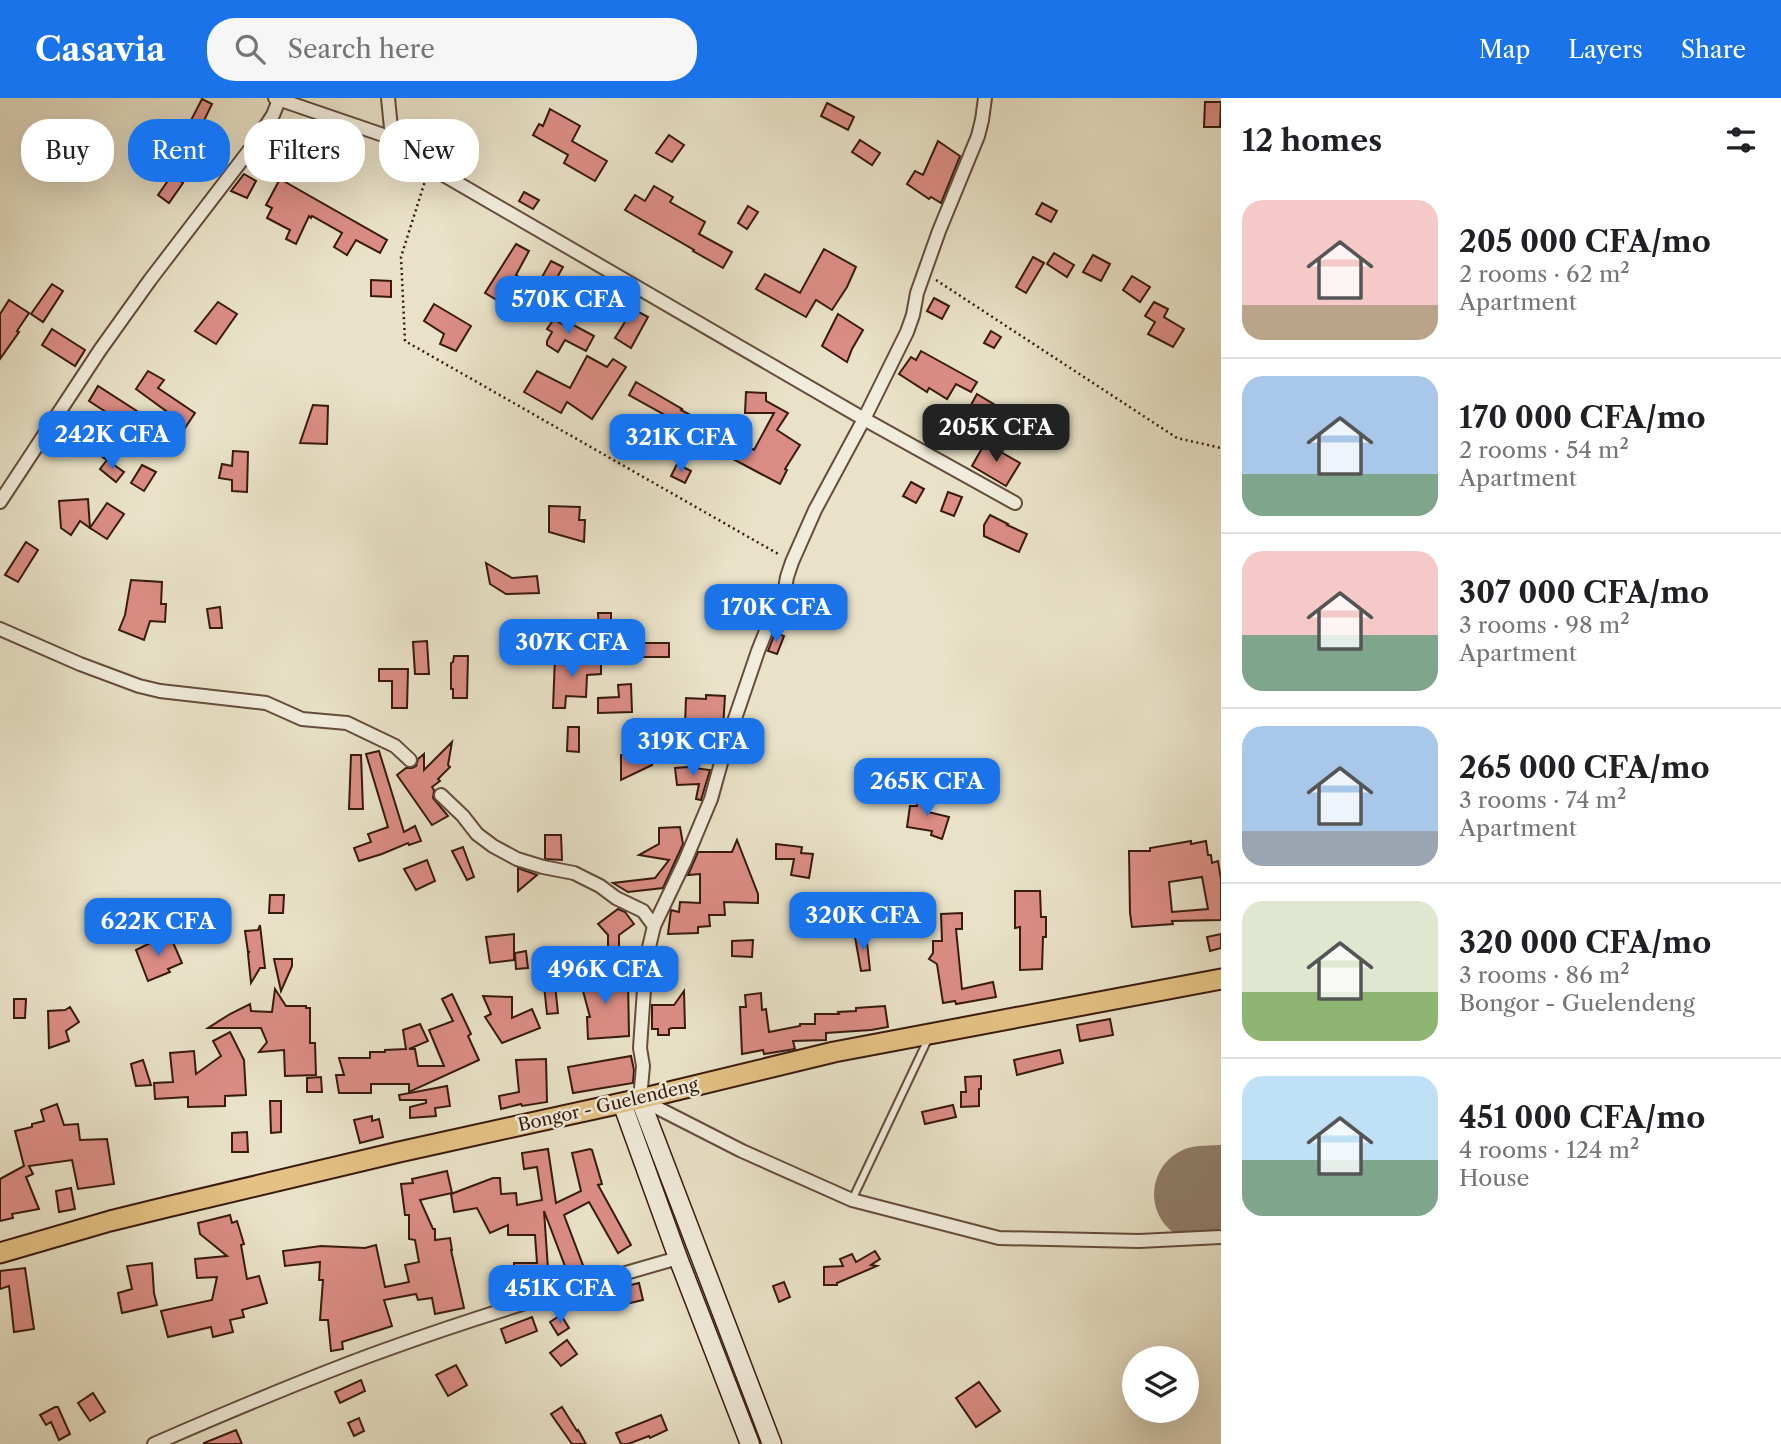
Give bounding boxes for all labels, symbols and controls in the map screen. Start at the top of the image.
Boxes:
search box [207,18,697,81]
text: Casavia [35,29,165,70]
icon: search [231,30,269,68]
text: Search here [287,33,435,65]
text: Map [1479,35,1530,64]
text: Layers [1568,35,1643,64]
text: Share [1681,35,1746,64]
chip: Buy [21,119,114,182]
chip: Rent [128,119,230,182]
chip: Filters [244,119,365,182]
chip: New [379,119,479,182]
icon: filters [1722,121,1760,159]
text: 12 homes [1242,122,1382,159]
text: 205 000 CFA/mo [1459,223,1711,260]
icon: home [1298,228,1382,312]
text: 2 rooms · 62 m² [1459,260,1630,288]
pin: 570K CFA [496,276,640,336]
text: 570K CFA [511,285,625,313]
text: Apartment [1459,288,1577,316]
text: 170 000 CFA/mo [1459,399,1706,436]
pin: 205K CFA [924,404,1068,464]
icon: home [1298,404,1382,488]
pin: 242K CFA [40,412,184,471]
text: 205K CFA [938,413,1054,441]
pin: 321K CFA [609,414,753,474]
text: 242K CFA [55,420,169,448]
text: 321K CFA [625,423,737,451]
text: 2 rooms · 54 m² [1459,436,1629,464]
text: Apartment [1459,464,1577,492]
text: 307 000 CFA/mo [1459,574,1709,611]
icon: home [1298,579,1382,663]
pin: 170K CFA [704,584,848,644]
text: 170K CFA [720,593,832,621]
text: 3 rooms · 98 m² [1459,611,1630,639]
pin: 307K CFA [500,620,644,679]
text: 307K CFA [515,628,629,656]
text: Apartment [1459,639,1577,667]
pin: 319K CFA [621,718,765,778]
text: 319K CFA [637,727,749,755]
text: 265 000 CFA/mo [1459,749,1710,786]
icon: home [1298,754,1382,838]
pin: 265K CFA [855,758,999,818]
text: 265K CFA [870,767,984,795]
text: 3 rooms · 74 m² [1459,786,1626,814]
text: Apartment [1459,814,1577,842]
pin: 320K CFA [791,892,935,952]
pin: 622K CFA [86,898,230,958]
text: 320K CFA [805,901,921,929]
text: 622K CFA [101,907,216,935]
text: 320 000 CFA/mo [1459,924,1711,961]
icon: home [1298,929,1382,1013]
pin: 496K CFA [533,946,677,1006]
text: 496K CFA [547,955,663,983]
text: 3 rooms · 86 m² [1459,961,1630,989]
text: Bongor - Guelendeng [1459,989,1695,1017]
street label: Bongor - Guelendeng [516,1073,701,1136]
text: 451 000 CFA/mo [1459,1099,1705,1136]
icon: home [1298,1104,1382,1188]
text: 4 rooms · 124 m² [1459,1136,1639,1164]
text: House [1459,1164,1529,1192]
pin: 451K CFA [488,1266,632,1325]
text: 451K CFA [505,1274,615,1302]
map controls [1122,1346,1199,1423]
button: layers [1122,1346,1199,1423]

